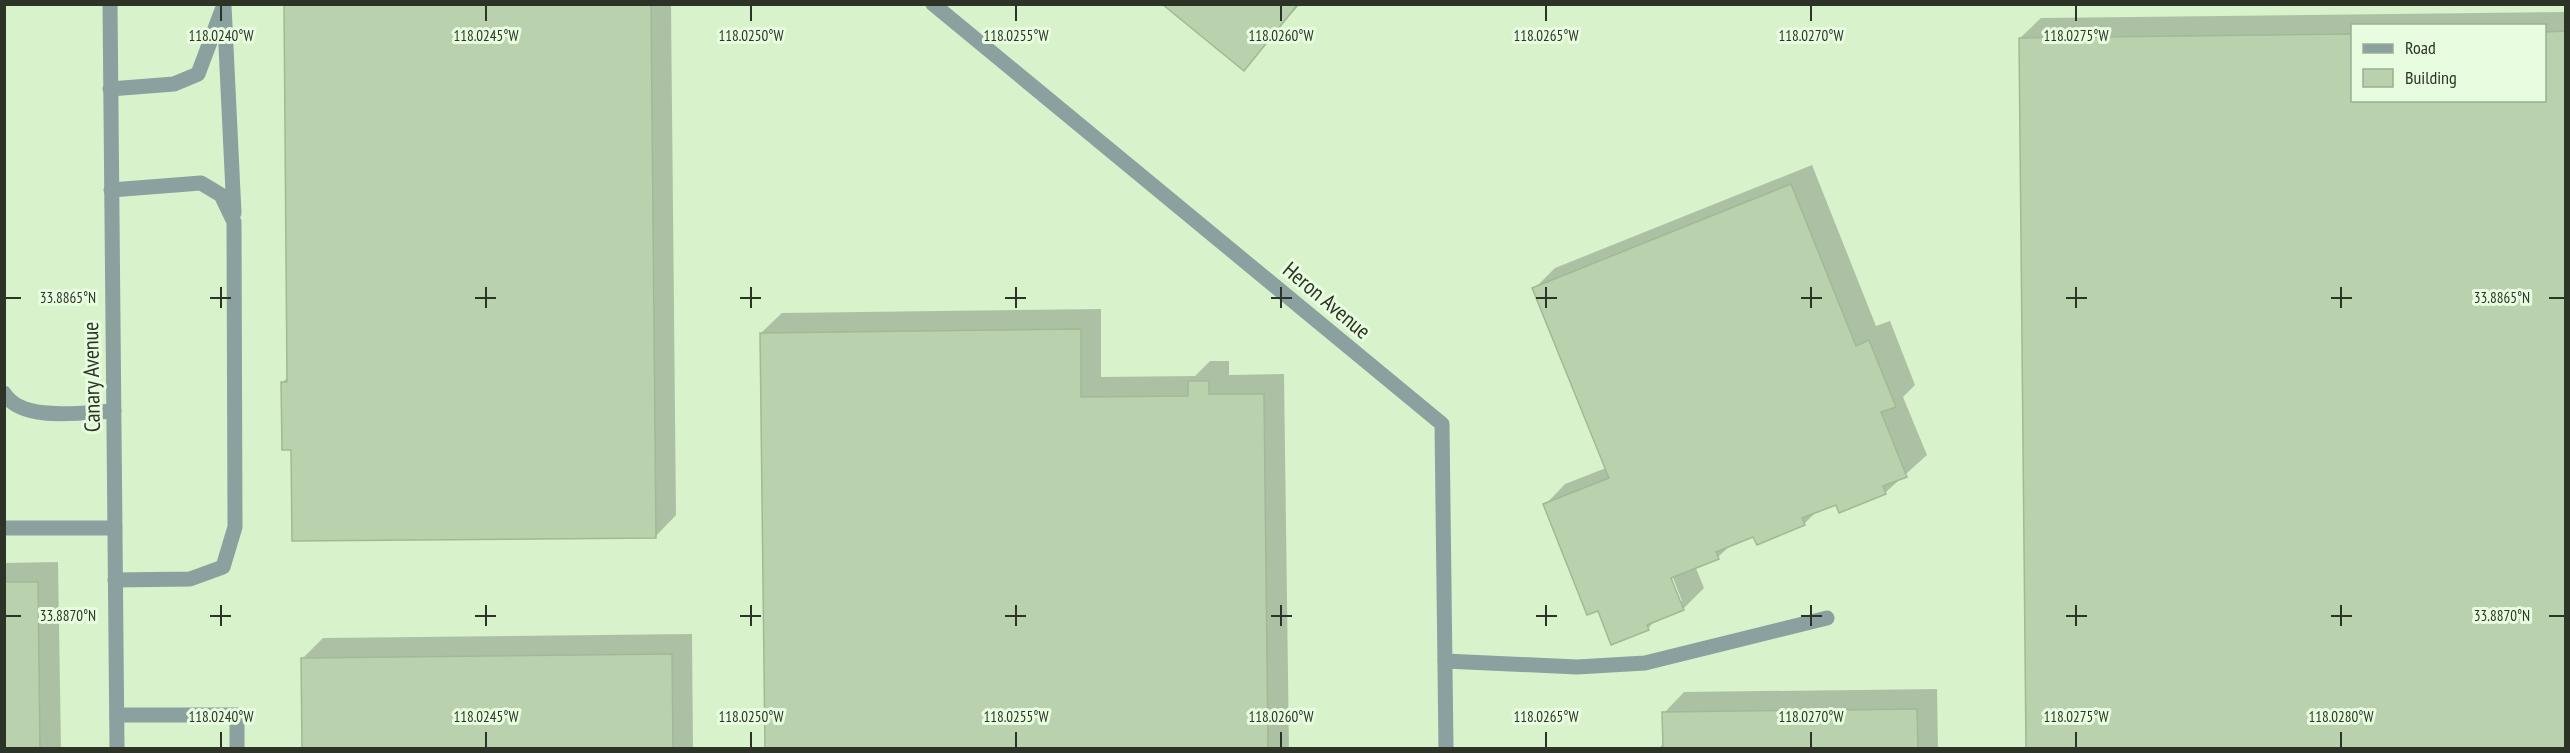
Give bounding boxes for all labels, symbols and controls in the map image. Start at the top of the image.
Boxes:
legend [2351,24,2546,102]
text: 118.0240°W [188,26,254,45]
text: 118.0245°W [453,26,519,45]
text: 118.0250°W [718,26,784,45]
text: 118.0255°W [983,26,1049,45]
text: 118.0260°W [1248,26,1314,45]
text: 118.0265°W [1513,26,1579,45]
text: 118.0270°W [1778,26,1844,45]
text: 118.0275°W [2043,26,2109,45]
text: Road [2405,36,2436,59]
text: Building [2405,66,2457,89]
street label: Heron Avenue [1277,255,1377,345]
text: 33.8865°N [40,288,96,307]
text: 33.8865°N [2474,288,2530,307]
street label: Canary Avenue [76,322,106,432]
text: 33.8870°N [40,606,96,625]
text: 33.8870°N [2474,606,2530,625]
text: 118.0240°W [188,707,254,726]
text: 118.0245°W [453,707,519,726]
text: 118.0250°W [718,707,784,726]
text: 118.0255°W [983,707,1049,726]
text: 118.0260°W [1248,707,1314,726]
text: 118.0265°W [1513,707,1579,726]
text: 118.0270°W [1778,707,1844,726]
text: 118.0275°W [2043,707,2109,726]
text: 118.0280°W [2308,707,2374,726]

